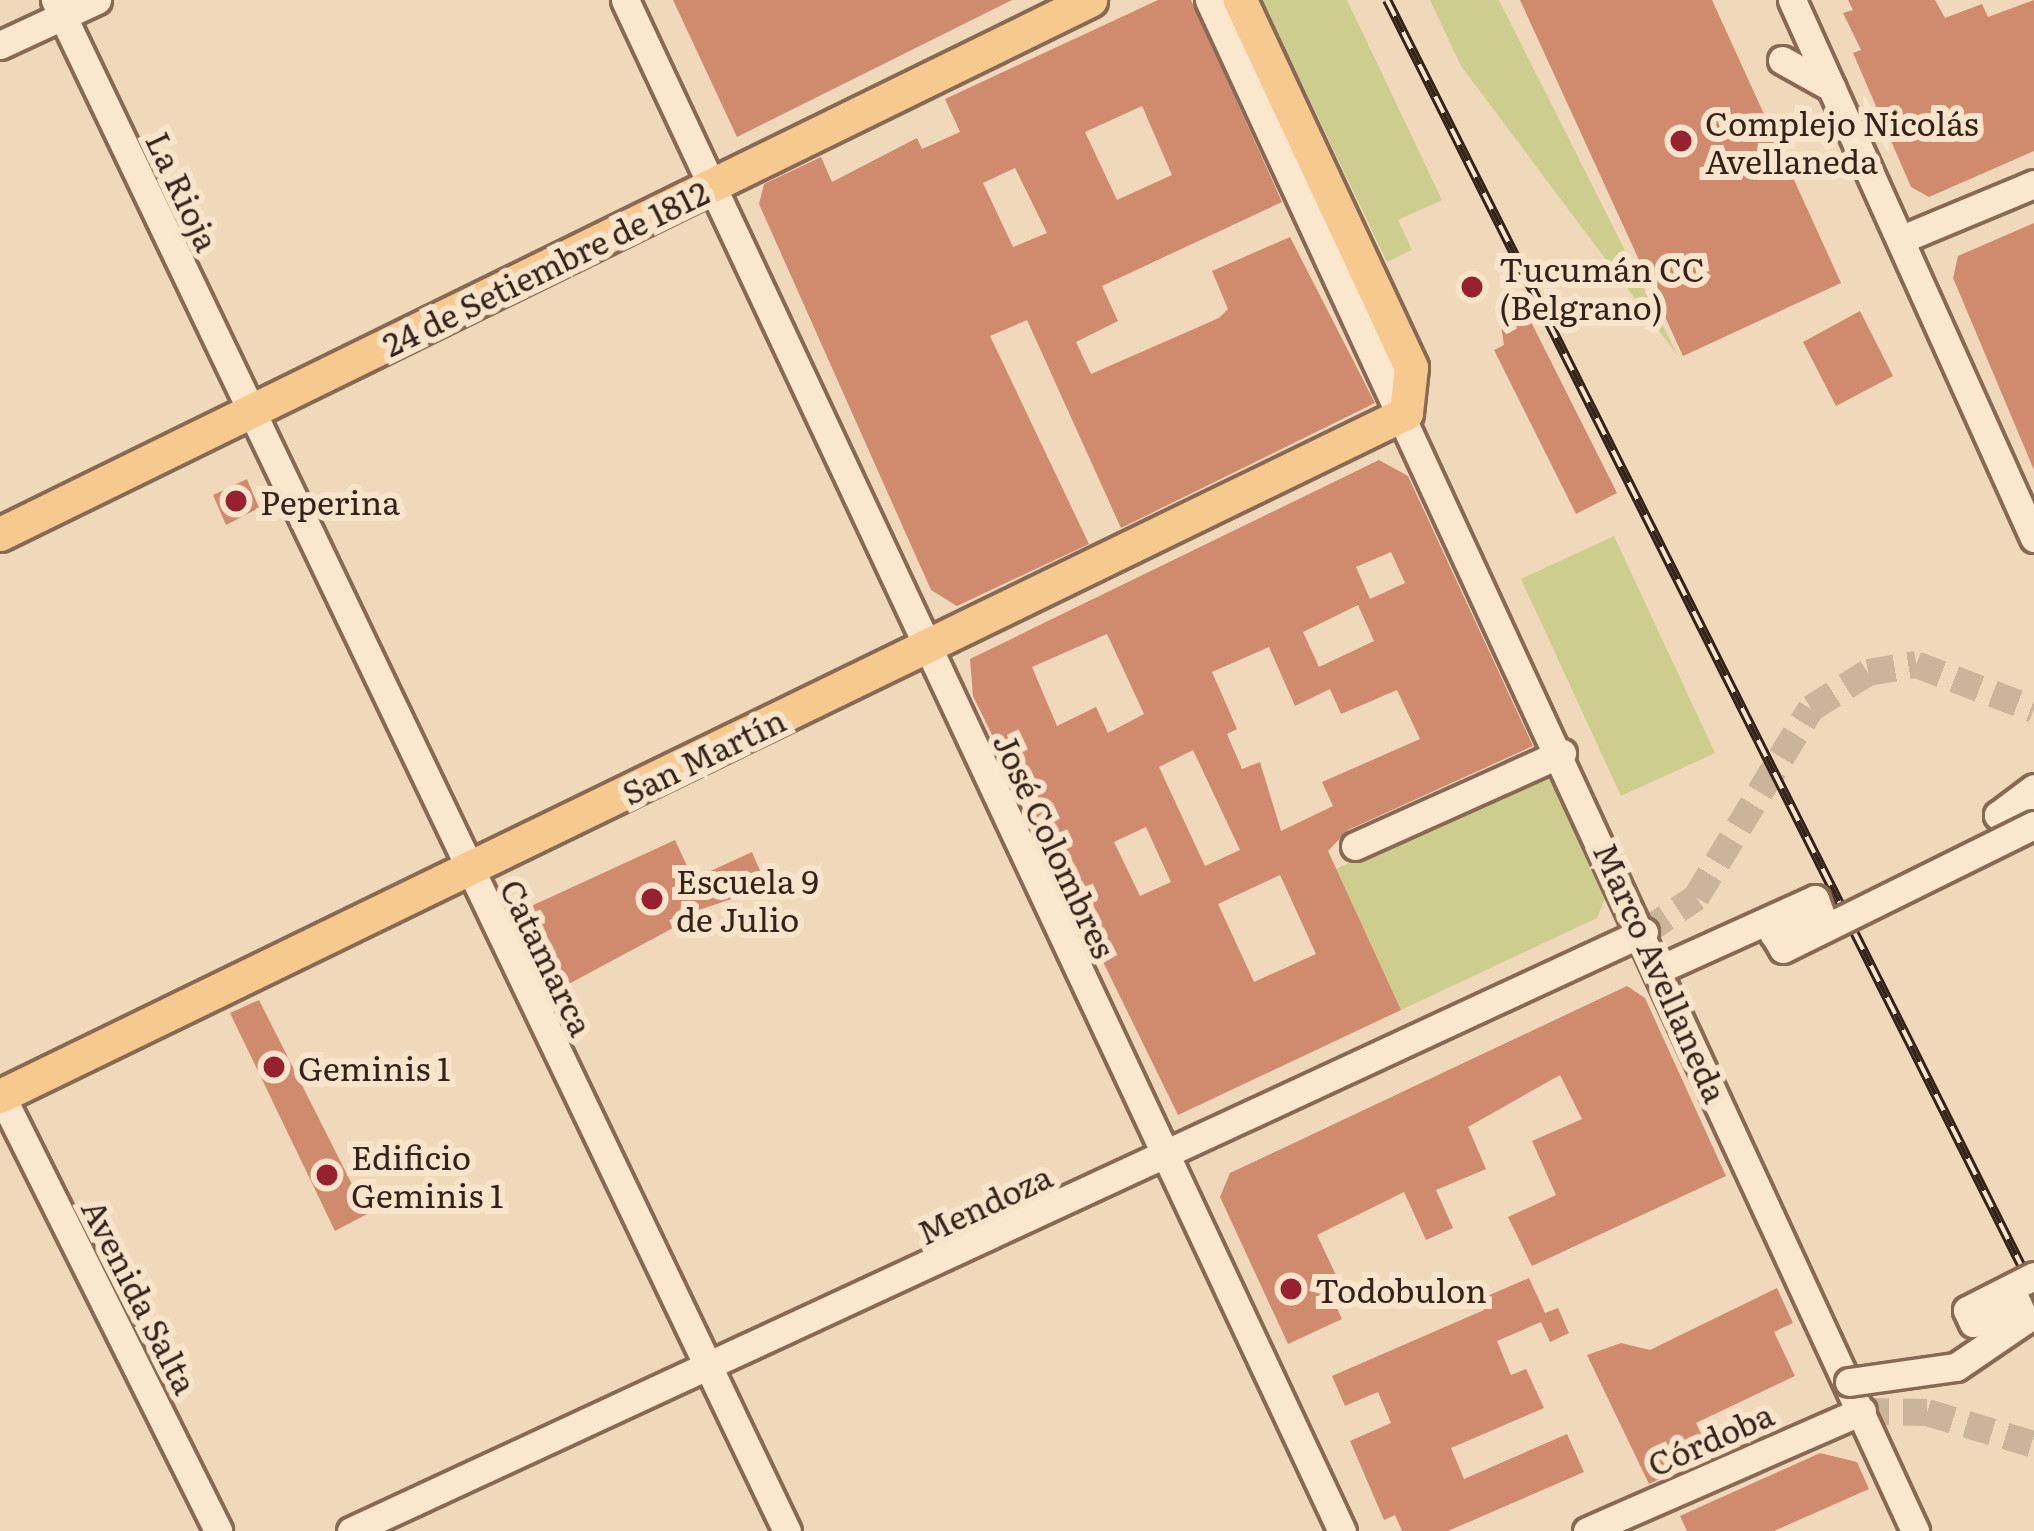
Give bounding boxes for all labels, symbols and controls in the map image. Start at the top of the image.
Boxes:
place label: Complejo Nicolás Avellaneda [1705,102,1979,180]
street label: La Rioja [139,125,229,257]
marker: Complejo Nicolás Avellaneda [1668,128,1694,154]
street label: 24 de Setiembre de 1812 [376,171,714,363]
place label: Tucumán CC (Belgrano) [1499,248,1705,326]
marker: Tucumán CC (Belgrano) [1456,271,1488,303]
place label: Peperina [260,481,400,521]
marker: Peperina [223,488,249,514]
street label: San Martín [615,698,791,812]
street label: José Colombres [987,726,1125,964]
street label: Marco Avellaneda [1587,836,1737,1108]
place label: Escuela 9 de Julio [676,860,819,938]
street label: Catamarca [493,872,603,1042]
marker: Escuela 9 de Julio [639,886,665,912]
place label: Geminis 1 [298,1047,450,1087]
marker: Geminis 1 [261,1054,287,1080]
place label: Edificio Geminis 1 [351,1136,503,1214]
street label: Mendoza [910,1155,1058,1251]
marker: Edificio Geminis 1 [314,1162,340,1188]
street label: Avenida Salta [75,1192,207,1400]
place label: Todobulon [1315,1269,1487,1309]
marker: Todobulon [1278,1276,1304,1302]
street label: Córdoba [1641,1393,1779,1483]

